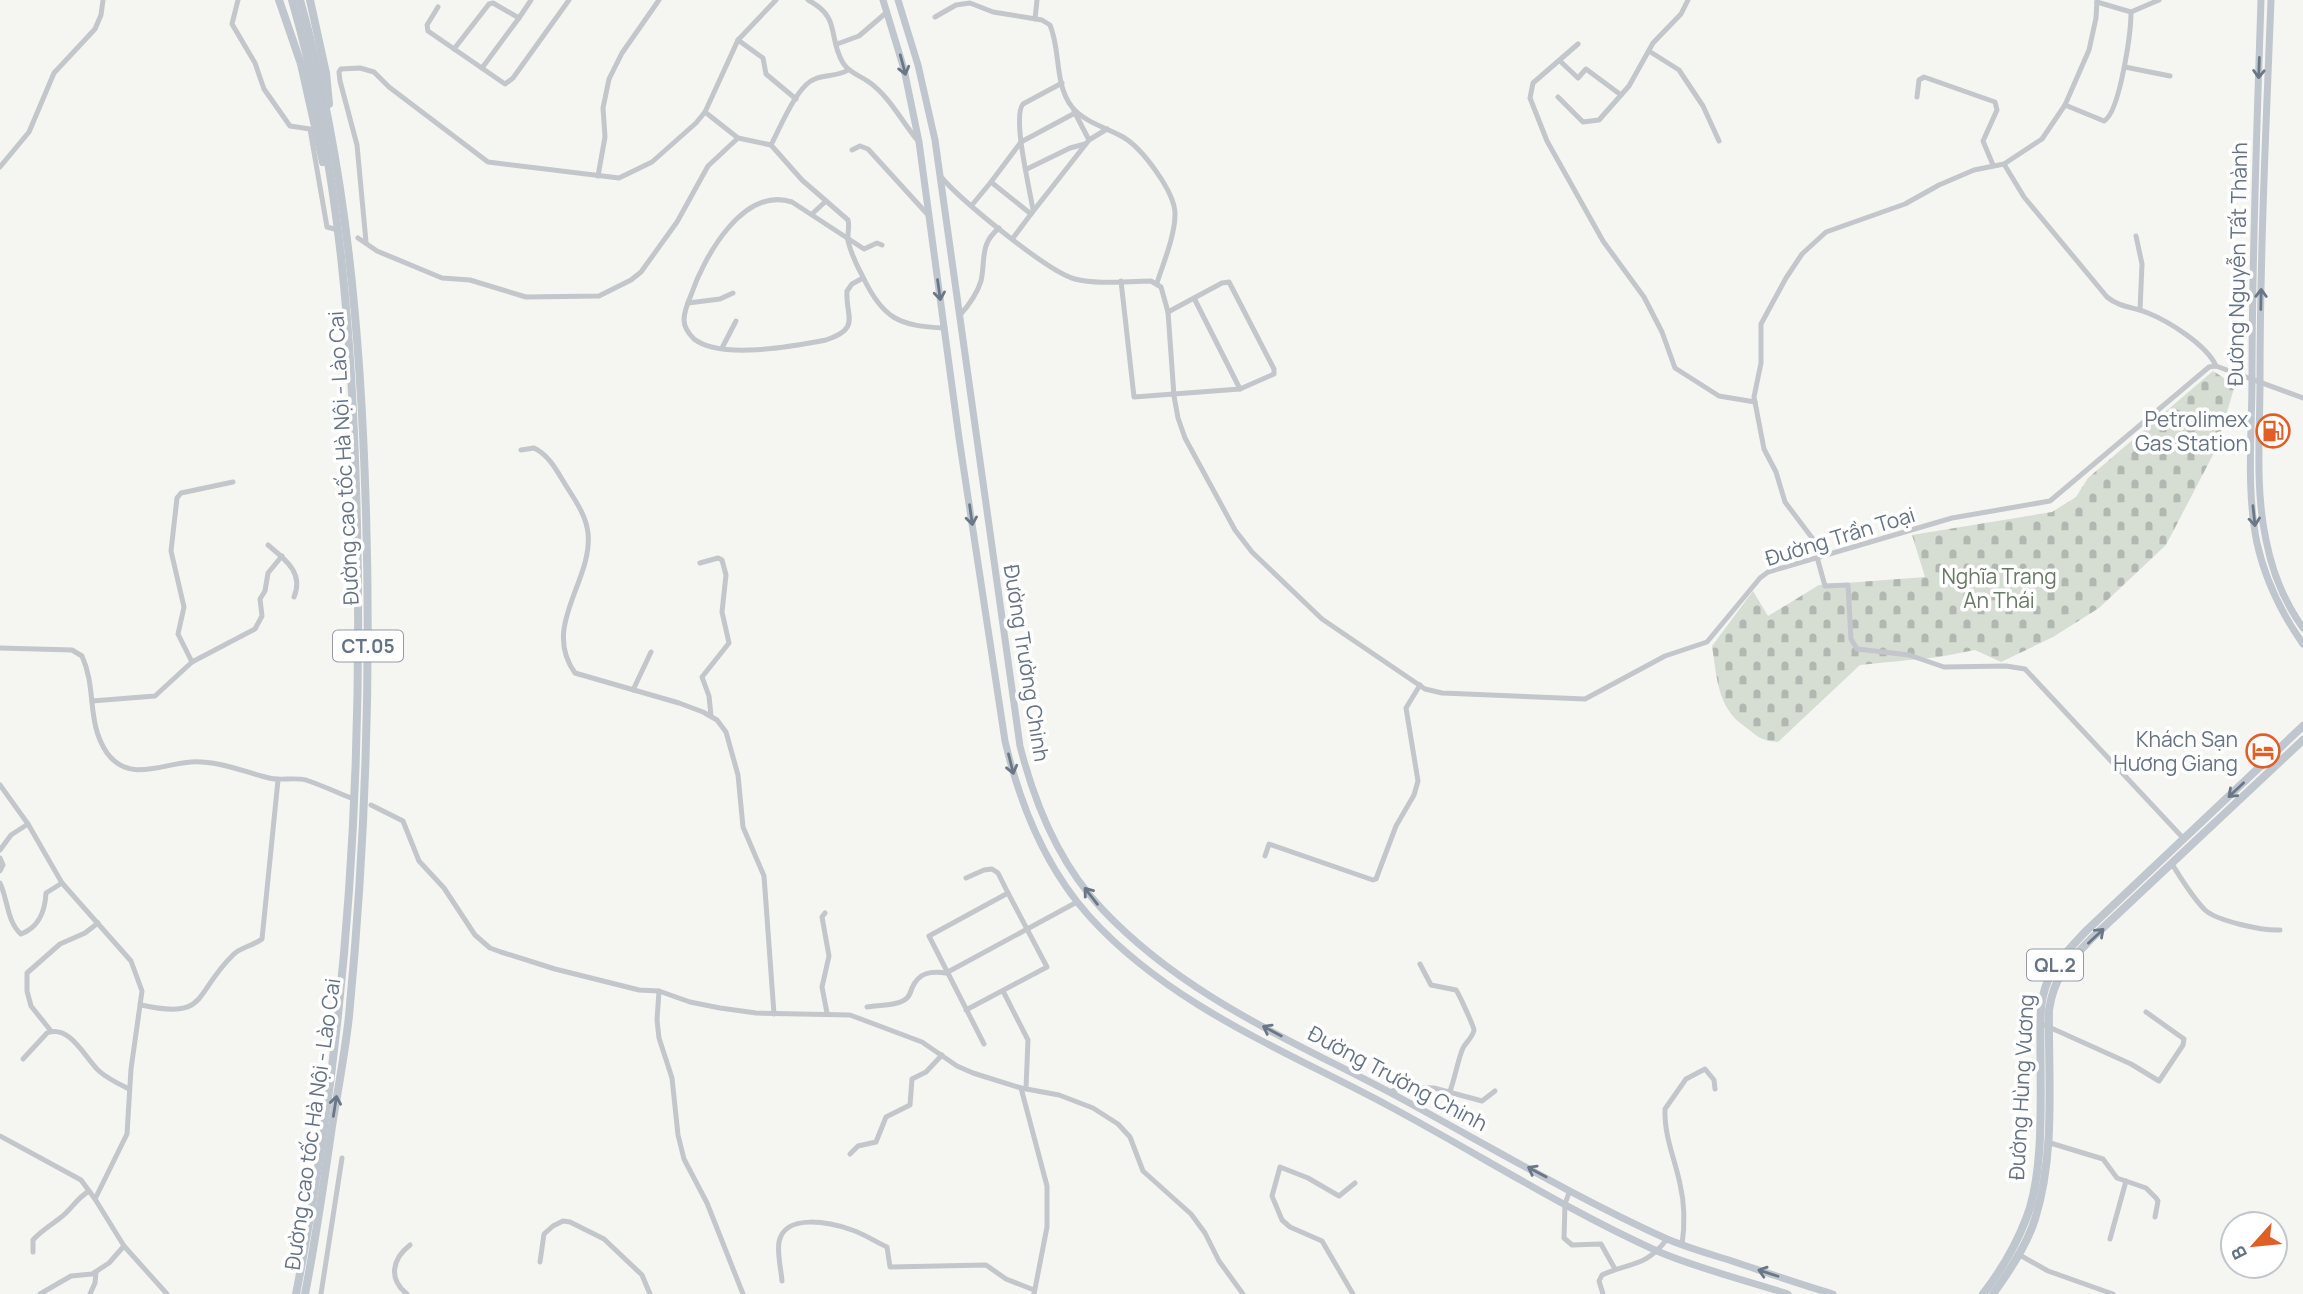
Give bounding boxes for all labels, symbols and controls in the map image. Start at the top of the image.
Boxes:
one-way arrow [897,54,910,76]
one-way arrow [2252,56,2265,79]
street label: Đường Nguyễn Tất Thành [2221,142,2253,386]
one-way arrow [933,278,946,301]
one-way arrow [2254,287,2267,310]
street label: Đường cao tốc Hà Nội - Lào Cai [321,310,365,606]
place label: Petrolimex Gas Station [2135,405,2248,457]
fuel station icon: Petrolimex Gas Station [2254,412,2292,450]
street label: Đường Trần Toại [1762,500,1918,572]
one-way arrow [964,503,977,526]
one-way arrow [2247,504,2260,527]
street label: Đường Trường Chinh [998,562,1056,764]
park label: Nghĩa Trang An Thái [1941,562,2057,614]
road number: CT.05 [333,631,403,662]
place label: Khách Sạn Hương Giang [2113,725,2238,777]
hotel icon: Khách Sạn Hương Giang [2244,732,2282,770]
one-way arrow [1005,752,1018,775]
one-way arrow [2228,782,2245,799]
one-way arrow [1084,887,1099,906]
one-way arrow [2087,927,2104,944]
road number: QL.2 [2027,950,2083,981]
street label: Đường cao tốc Hà Nội - Lào Cai [278,976,346,1272]
street label: Đường Hùng Vương [2002,993,2040,1181]
street label: Đường Trường Chinh [1304,1019,1492,1137]
one-way arrow [1262,1023,1283,1037]
one-way arrow [329,1095,342,1118]
one-way arrow [1528,1165,1548,1179]
north arrow [2219,1210,2289,1280]
text: B [2225,1241,2253,1264]
one-way arrow [1757,1266,1779,1278]

